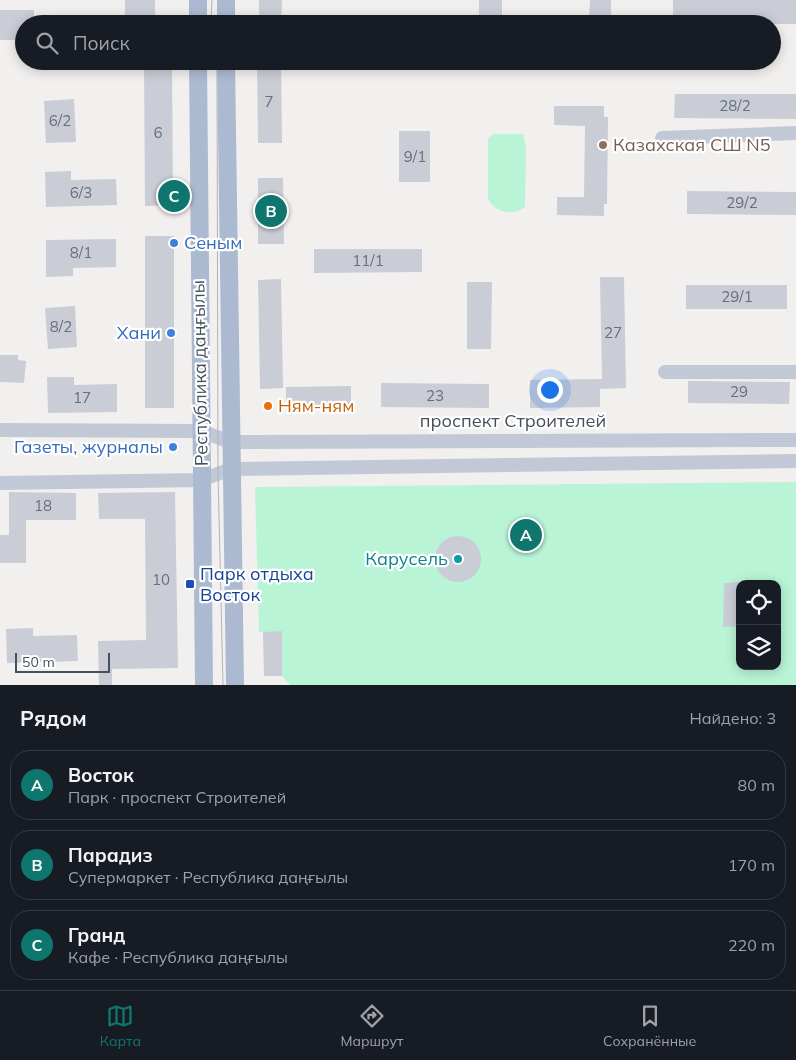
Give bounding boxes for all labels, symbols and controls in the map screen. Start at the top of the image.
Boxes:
search box [15,15,781,70]
icon: search [33,29,61,57]
text: Поиск [73,31,130,55]
house number: 7 [264,92,274,111]
house number: 28/2 [719,96,751,115]
house number: 6/2 [49,111,71,130]
house number: 6 [153,123,163,142]
place label: Казахская СШ N5 [613,133,771,156]
marker: Казахская СШ N5 [597,139,609,151]
house number: 9/1 [404,147,426,166]
pin: C [158,177,190,215]
house number: 6/3 [70,183,92,202]
pin: B [255,192,287,230]
house number: 29/2 [726,193,758,212]
place label: Сеным [184,231,242,254]
marker: Сеным [168,237,180,249]
house number: 8/1 [70,243,92,262]
house number: 11/1 [352,251,384,270]
street label: Республика даңғылы [186,280,213,466]
house number: 29/1 [721,287,753,306]
house number: 8/2 [50,317,72,336]
place label: Хани [117,321,161,344]
house number: 27 [604,323,622,342]
marker: Хани [165,327,177,339]
your location [537,377,563,403]
house number: 29 [730,382,748,401]
house number: 23 [426,386,444,405]
house number: 17 [73,388,91,407]
place label: Ням-ням [278,394,354,417]
marker: Ням-ням [262,400,274,412]
street label: проспект Строителей [420,409,606,432]
place label: Газеты, журналы [14,435,163,458]
marker: Газеты, журналы [167,441,179,453]
house number: 18 [34,496,52,515]
pin: A [510,516,542,554]
place label: Карусель [365,547,448,570]
marker: Карусель [452,553,464,565]
place label: Парк отдыха Восток [200,562,314,606]
house number: 10 [152,570,170,589]
marker: Парк отдыха Восток [184,578,196,590]
map controls [736,580,781,670]
button: locate [736,580,781,625]
button: layers [736,625,781,670]
scale bar [15,650,110,673]
text: 50 m [22,653,55,671]
text: Рядом [20,705,87,731]
text: Найдено: 3 [690,708,776,728]
text: Восток [68,763,134,787]
text: A [31,775,43,795]
text: 80 m [738,775,775,795]
text: Парк · проспект Строителей [68,787,286,807]
text: Парадиз [68,843,153,867]
text: B [31,855,43,875]
text: 170 m [728,855,775,875]
text: Супермаркет · Республика даңғылы [68,867,348,887]
text: Гранд [68,923,125,947]
text: C [32,935,42,955]
text: 220 m [728,935,775,955]
text: Кафе · Республика даңғылы [68,947,288,967]
tab: Карта [100,1002,141,1050]
tab: Маршрут [341,1002,403,1050]
tab: Сохранённые [603,1002,696,1050]

